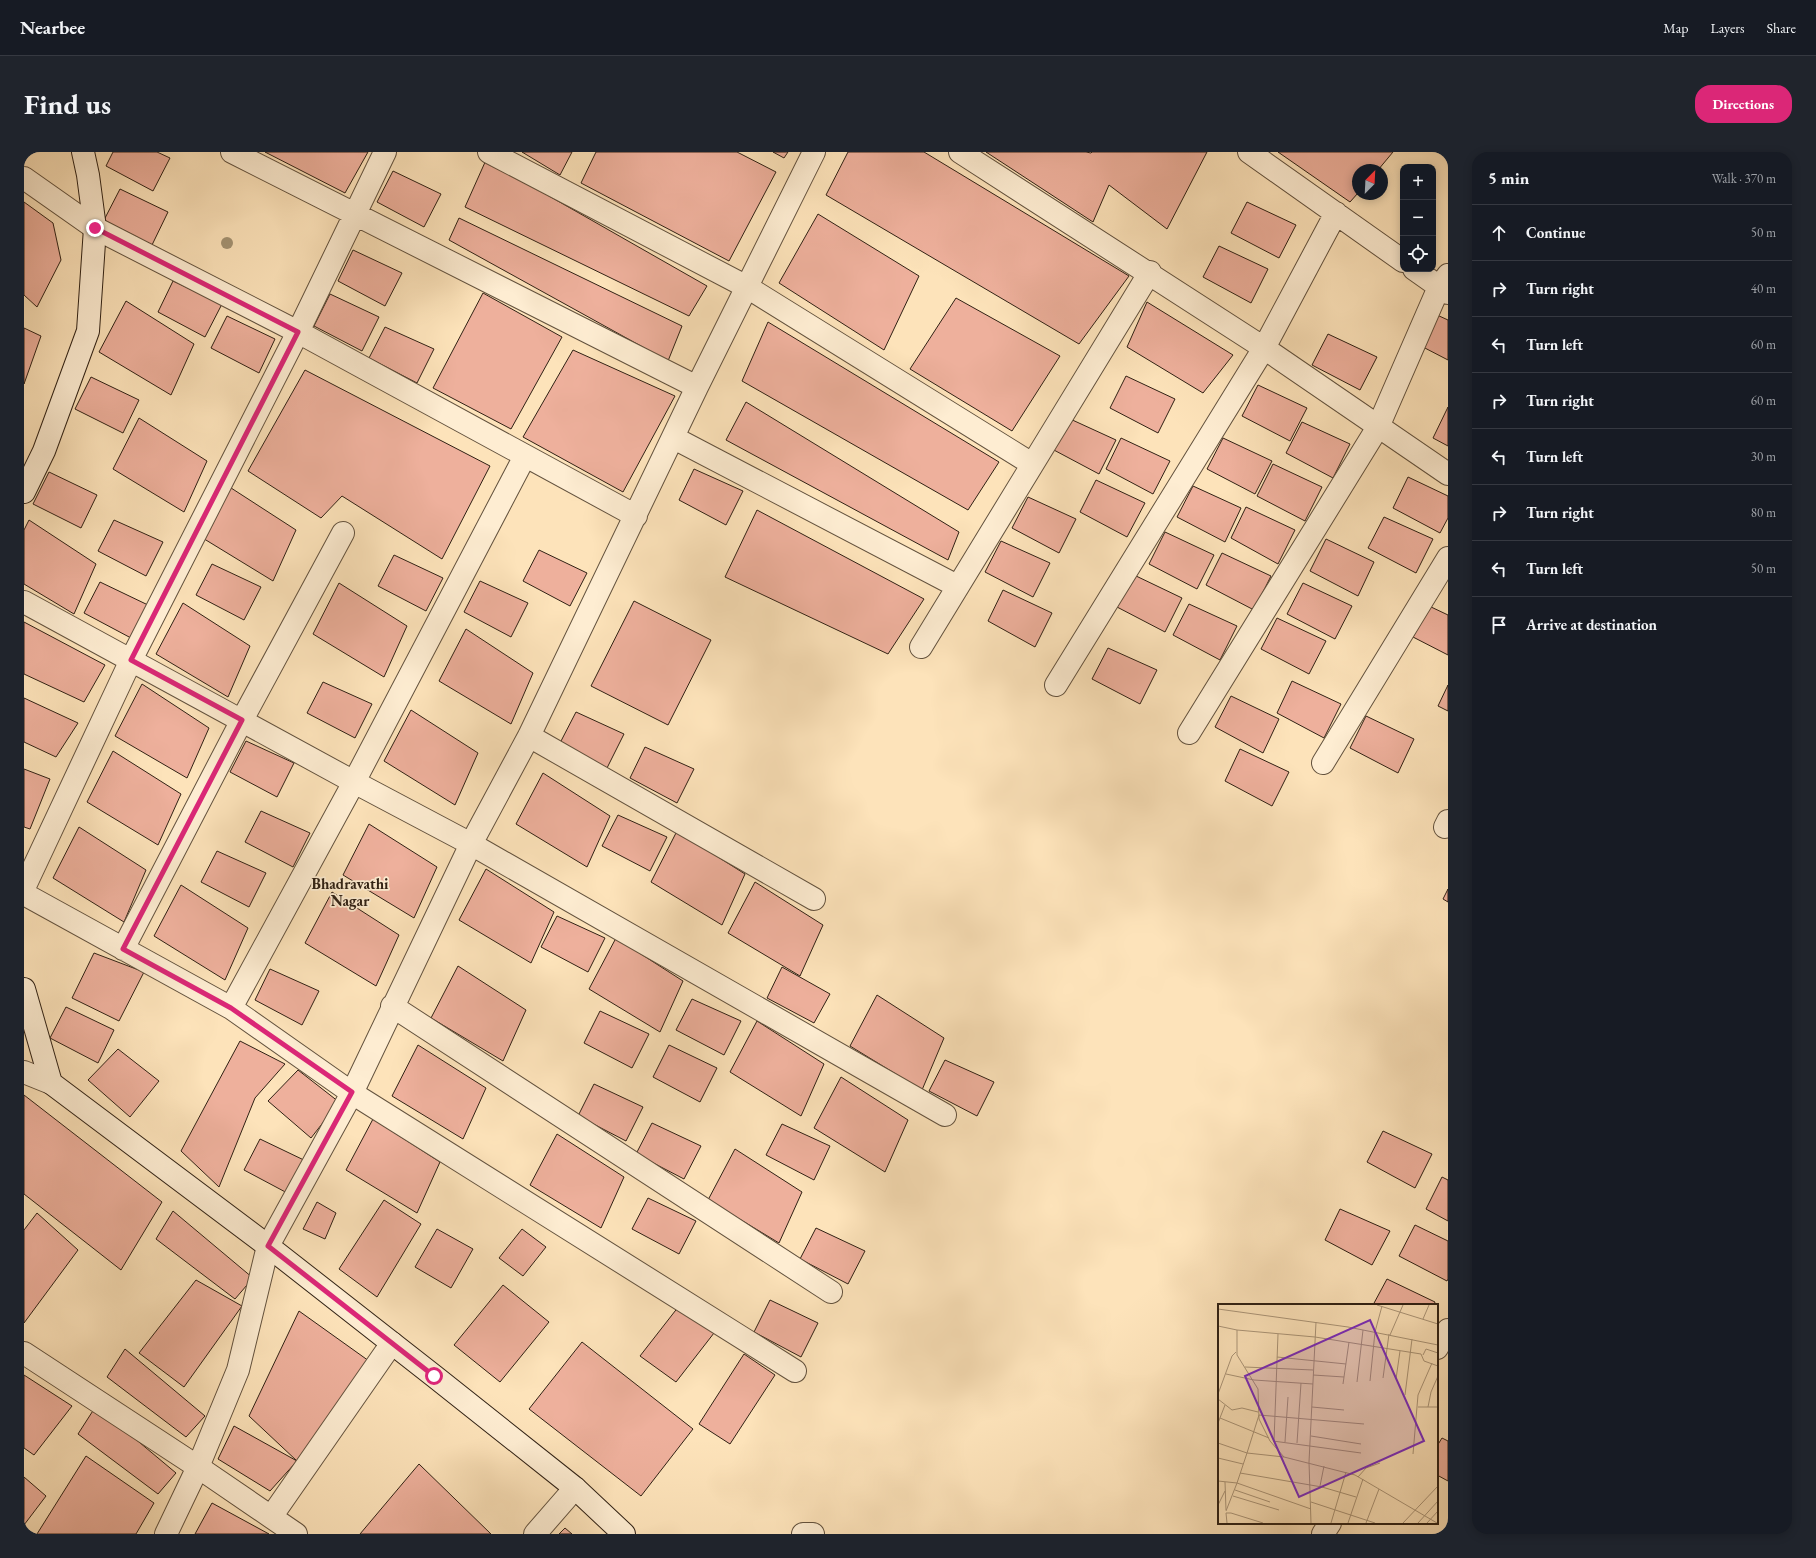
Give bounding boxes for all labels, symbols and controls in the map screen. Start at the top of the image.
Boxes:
text: Nearbee [20,15,85,40]
text: Map [1663,19,1688,37]
text: Layers [1710,19,1745,37]
text: Share [1767,19,1796,37]
button: Directions [1695,85,1792,123]
text: Find us [24,86,111,122]
north arrow [1352,164,1388,200]
map controls [1400,164,1436,272]
button: + [1400,164,1436,200]
text: 5 min [1488,167,1529,189]
text: Walk · 370 m [1712,170,1776,187]
button: − [1400,200,1436,236]
route end [86,219,104,237]
icon: ahead [1488,222,1510,244]
text: Continue [1526,223,1586,242]
text: 50 m [1751,224,1776,241]
button: locate [1400,236,1436,272]
icon: right [1488,278,1510,300]
text: Turn right [1526,279,1594,298]
text: 40 m [1751,280,1776,297]
icon: left [1488,334,1510,356]
text: Turn left [1526,335,1583,354]
text: 60 m [1751,336,1776,353]
icon: right [1488,390,1510,412]
text: Turn right [1526,391,1594,410]
text: 60 m [1751,392,1776,409]
icon: left [1488,446,1510,468]
text: Turn left [1526,447,1583,466]
text: 30 m [1751,448,1776,465]
icon: right [1488,502,1510,524]
text: Turn right [1526,503,1594,522]
text: 80 m [1751,504,1776,521]
icon: left [1488,558,1510,580]
text: Turn left [1526,559,1583,578]
text: 50 m [1751,560,1776,577]
icon: arrive [1488,614,1510,636]
text: Arrive at destination [1526,615,1657,634]
district label: Bhadravathi Nagar [312,874,389,910]
inset map [1218,1304,1438,1524]
route start [425,1367,443,1385]

